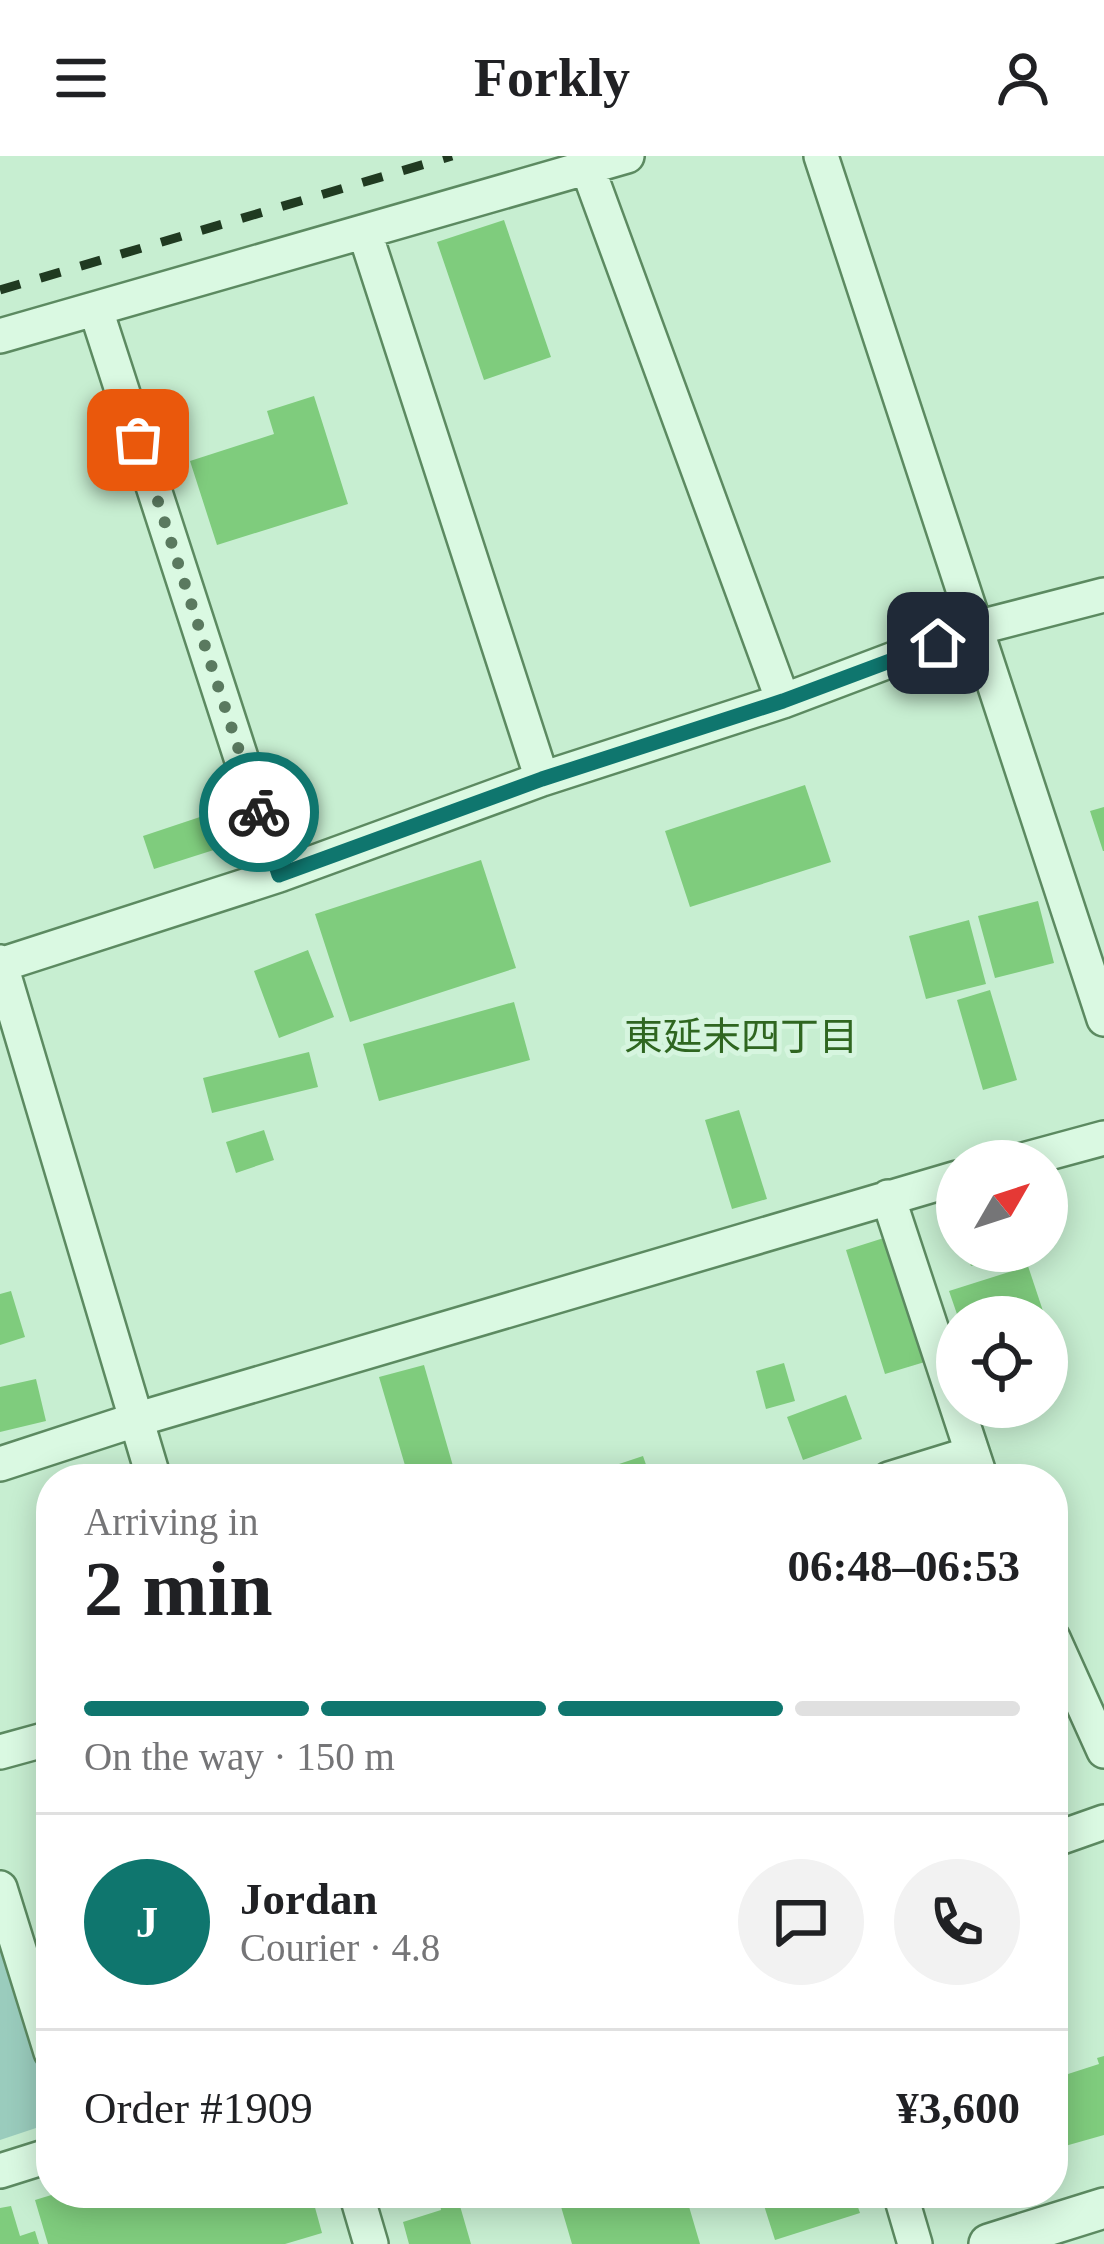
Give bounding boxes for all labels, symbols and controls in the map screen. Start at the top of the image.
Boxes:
icon: menu [48,45,114,111]
icon: person [990,45,1056,111]
text: Forkly [474,48,630,108]
pin [87,389,189,491]
icon: bag [105,407,171,473]
pin [887,592,989,694]
icon: home [905,610,971,676]
courier [199,752,319,872]
icon: bike [226,779,292,845]
district label: 東延末四丁目 [624,1015,858,1058]
north arrow [936,1140,1068,1272]
map controls [936,1140,1068,1428]
button: locate [936,1296,1068,1428]
text: Arriving in [84,1500,258,1543]
text: 06:48–06:53 [788,1541,1020,1591]
text: 2 min [84,1545,273,1632]
text: On the way · 150 m [84,1735,395,1778]
button: chat [738,1859,864,1985]
button: phone [894,1859,1020,1985]
text: Jordan [240,1874,378,1924]
text: J [136,1897,158,1947]
text: Courier · 4.8 [240,1926,440,1969]
text: Order #1909 [84,2083,313,2133]
text: ¥3,600 [896,2083,1020,2133]

